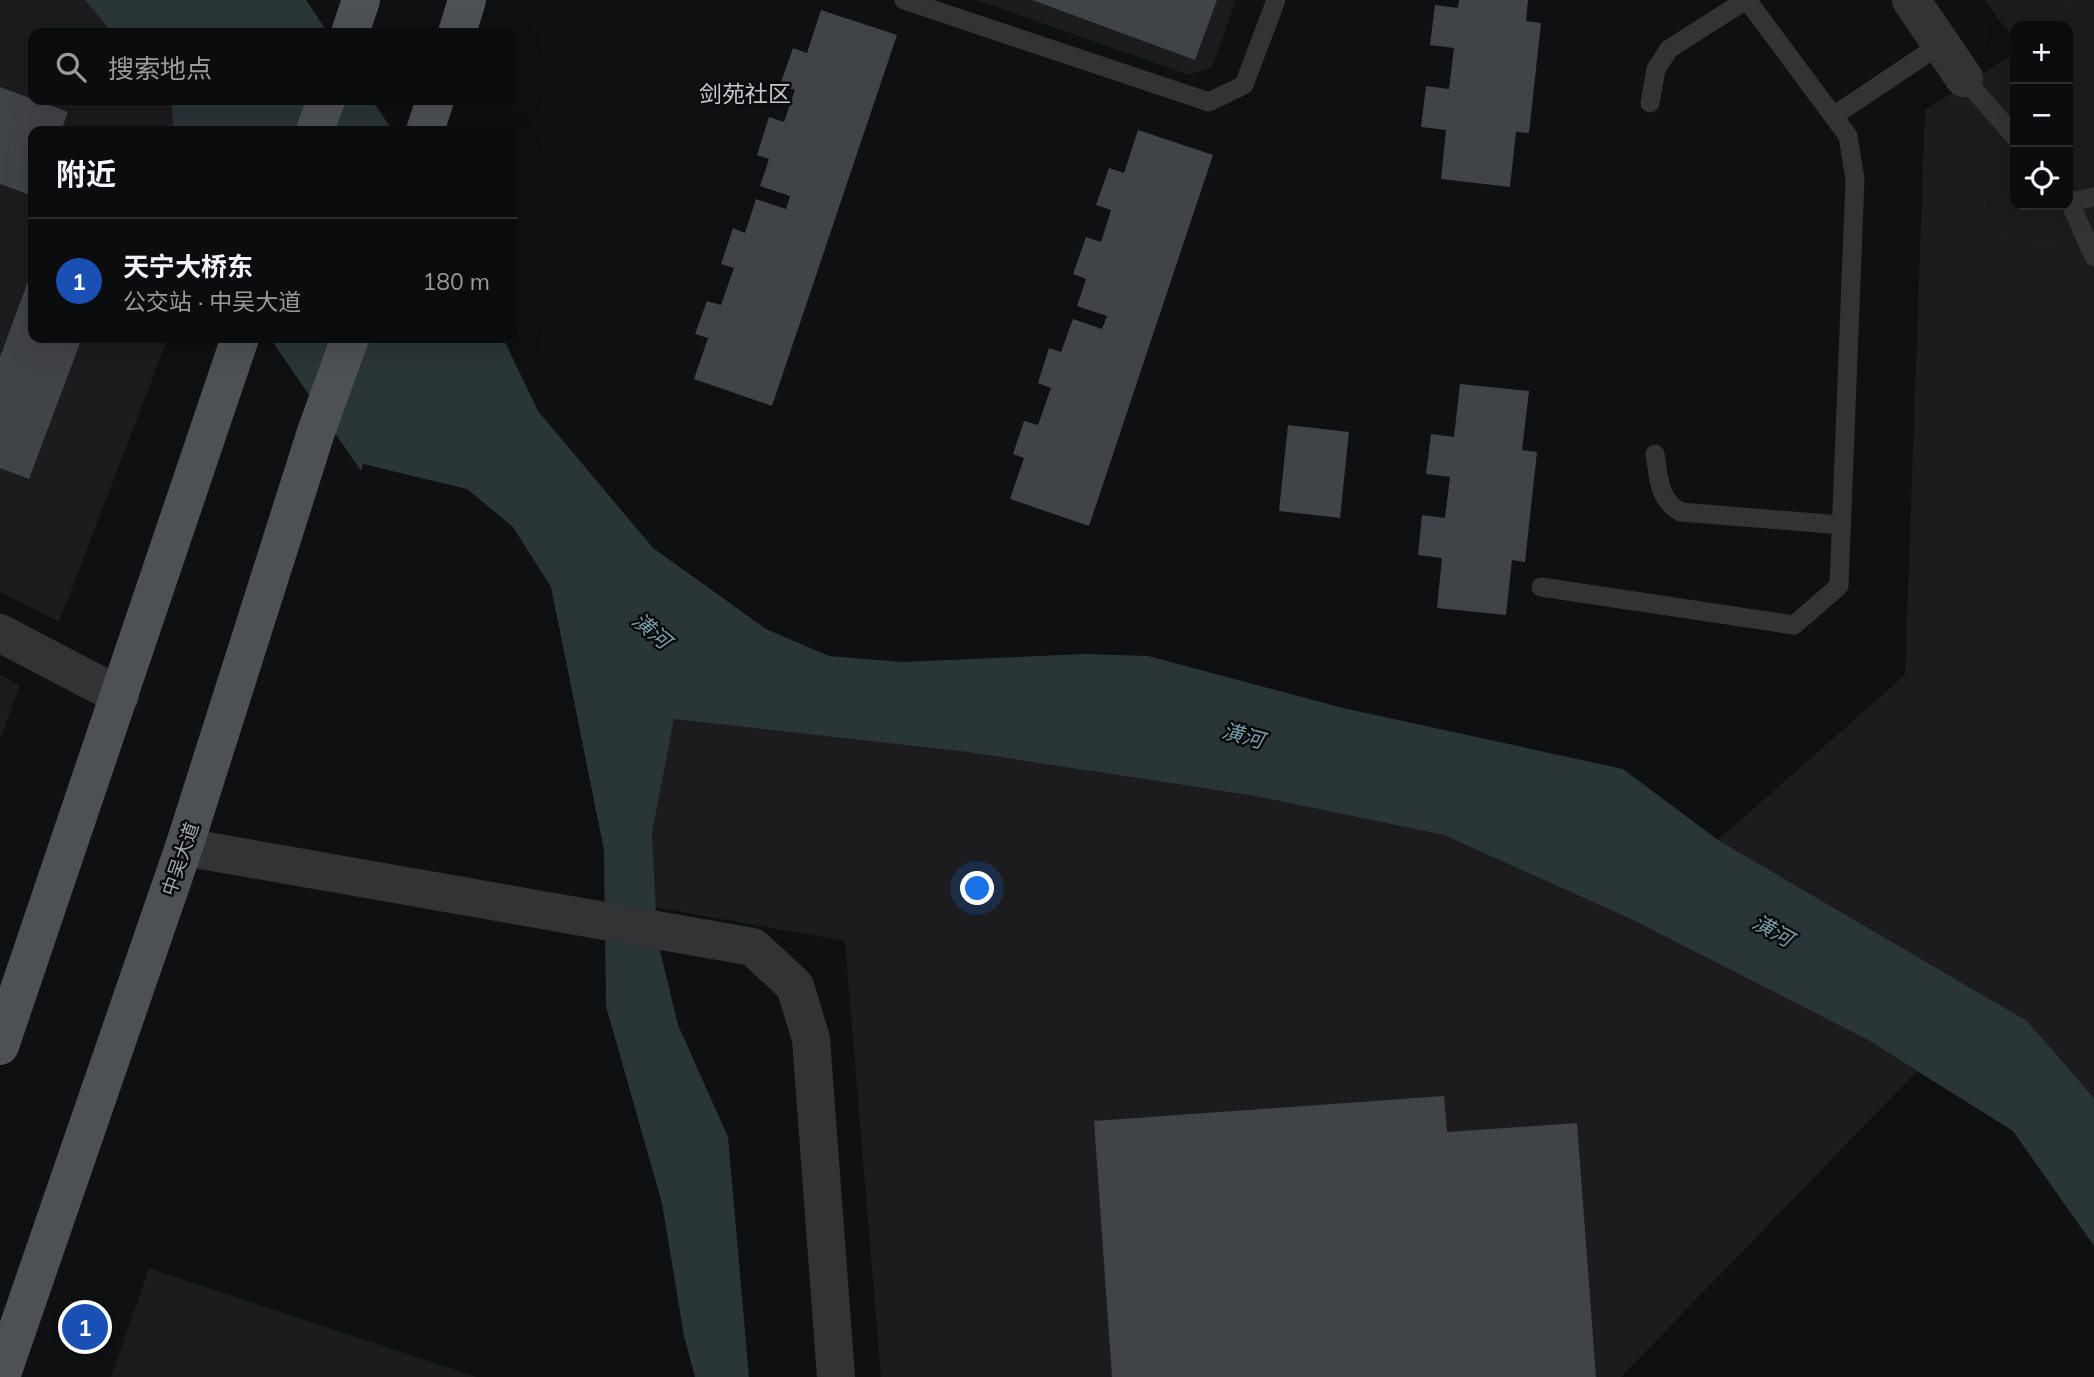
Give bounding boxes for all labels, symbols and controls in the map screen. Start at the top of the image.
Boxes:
map controls [2010,21,2073,210]
button: + [2010,21,2073,84]
search box [28,28,518,105]
icon: search [52,48,90,86]
text: 搜索地点 [108,52,212,85]
district label: 剑苑社区 [699,79,791,108]
button: − [2010,84,2073,147]
button: locate [2010,147,2073,210]
text: 附近 [56,155,116,193]
text: 天宁大桥东 [123,250,253,283]
text: 1 [72,267,86,296]
text: 180 m [422,267,490,296]
text: 公交站 · 中吴大道 [123,287,301,316]
water label: 潢河 [628,607,680,656]
water label: 潢河 [1219,717,1271,754]
street label: 中吴大道 [156,819,204,899]
your location [960,871,994,905]
water label: 潢河 [1748,908,1801,953]
pin: 1 [62,1301,108,1353]

